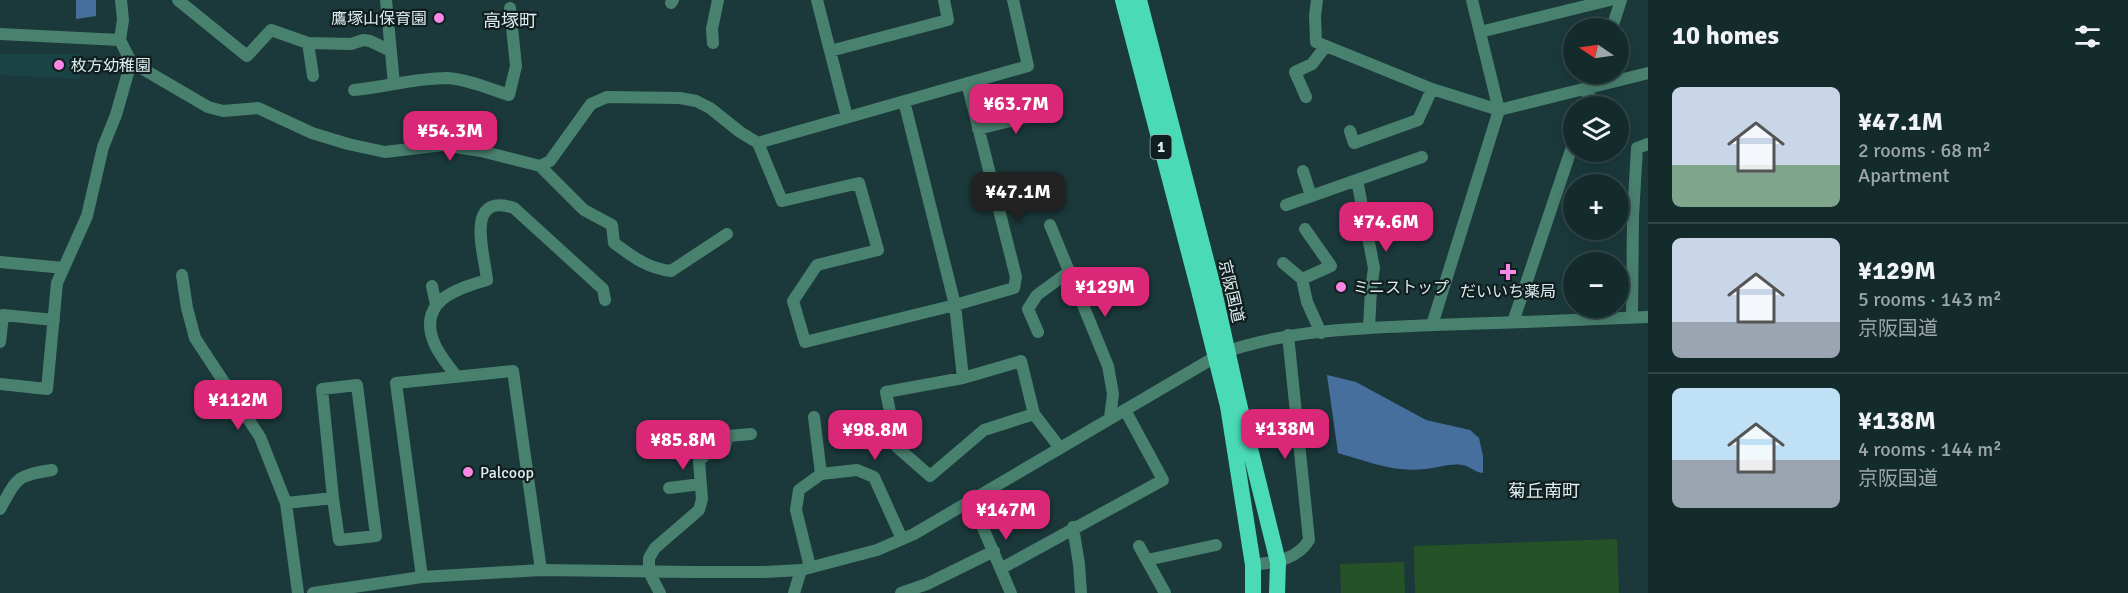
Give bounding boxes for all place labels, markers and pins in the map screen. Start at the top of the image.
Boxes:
place label: 鷹塚山保育園 [331,9,427,29]
marker: 鷹塚山保育園 [432,11,446,25]
place label: 枚方幼稚園 [71,56,151,76]
marker: 枚方幼稚園 [52,58,66,72]
pin: ¥63.7M [967,84,1065,135]
pin: ¥54.3M [401,111,499,162]
pin: ¥47.1M [969,172,1067,223]
pin: ¥74.6M [1337,202,1435,253]
marker: だいいち薬局 [1501,265,1515,279]
pin: ¥129M [1063,267,1147,318]
place label: ミニストップ [1353,278,1449,298]
marker: ミニストップ [1334,280,1348,294]
place label: だいいち薬局 [1460,282,1556,302]
pin: ¥112M [196,380,280,431]
pin: ¥138M [1243,409,1327,460]
pin: ¥98.8M [826,410,924,461]
pin: ¥85.8M [634,420,732,471]
place label: Palcoop [480,463,534,483]
marker: Palcoop [461,465,475,479]
pin: ¥147M [964,490,1048,541]

